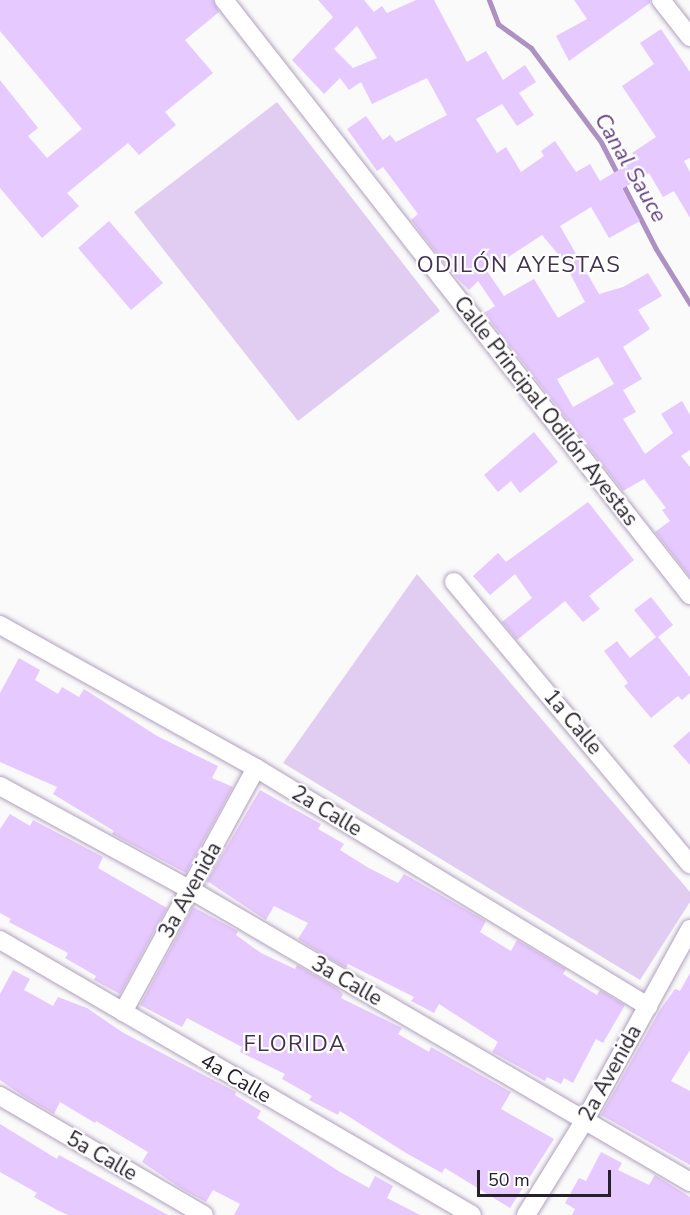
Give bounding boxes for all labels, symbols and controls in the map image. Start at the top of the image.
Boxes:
water label: Canal Sauce [588,109,672,227]
district label: ODILÓN AYESTAS [417,253,621,279]
street label: Calle Principal Odilón Ayestas [449,291,643,531]
street label: 1a Calle [538,684,608,760]
street label: 2a Calle [287,780,367,842]
street label: 3a Avenida [153,838,227,942]
street label: 3a Calle [307,951,387,1011]
street label: 2a Avenida [573,1021,647,1125]
district label: FLORIDA [243,1032,347,1058]
street label: 4a Calle [196,1048,276,1108]
street label: 5a Calle [62,1126,142,1186]
scale bar [480,1158,614,1196]
text: 50 m [488,1168,530,1192]

